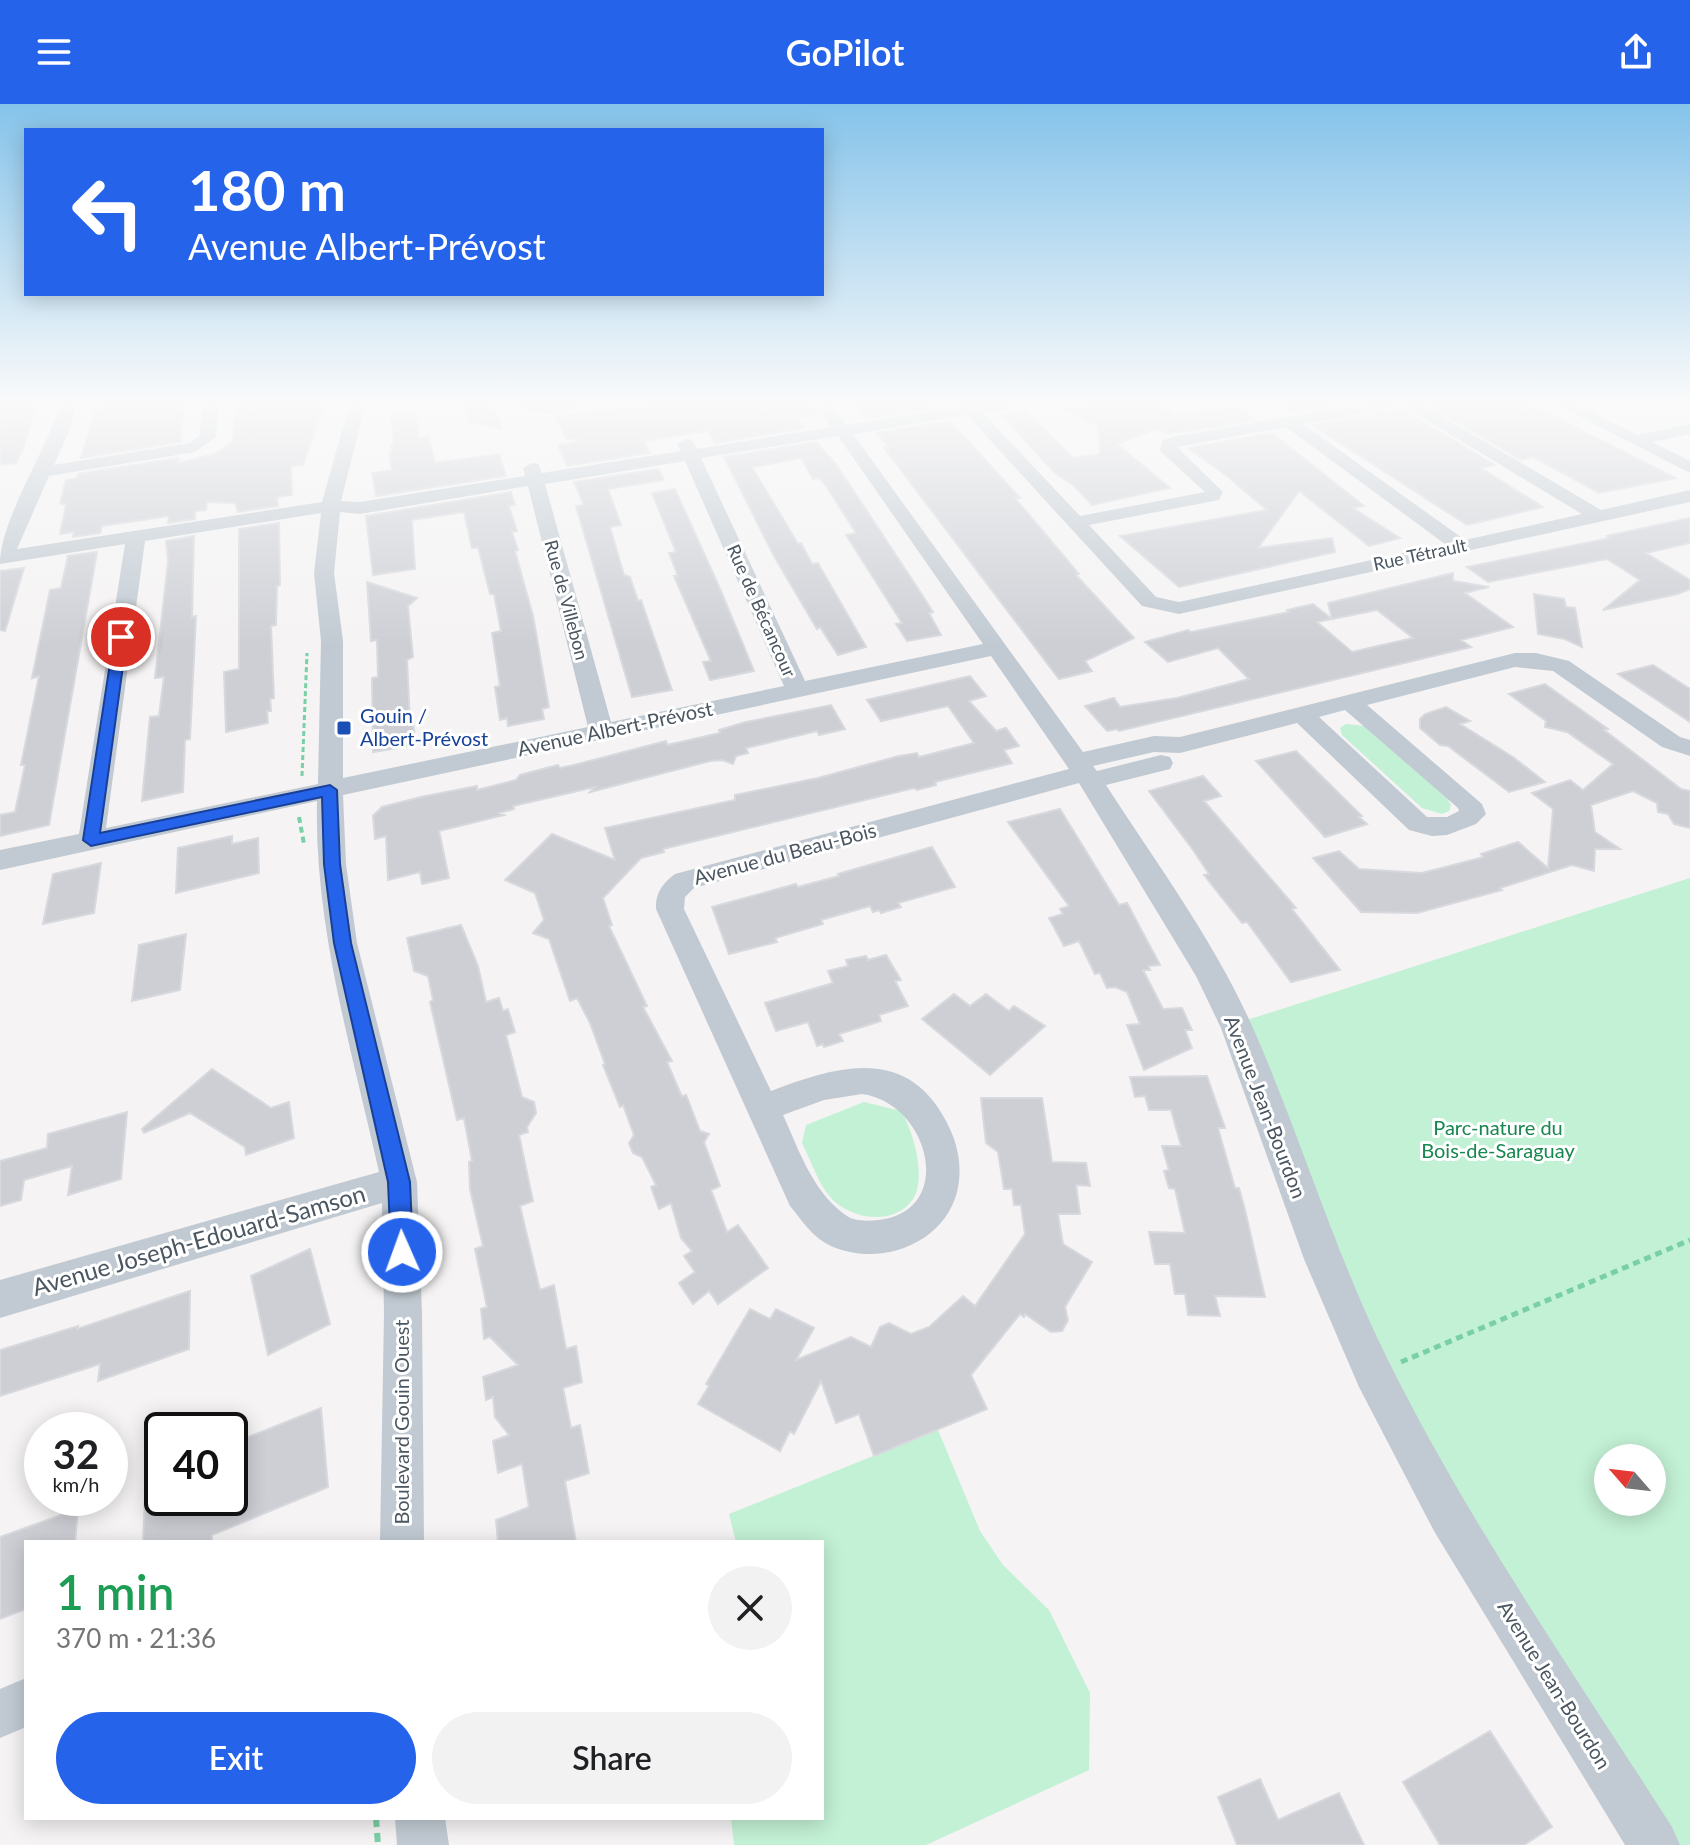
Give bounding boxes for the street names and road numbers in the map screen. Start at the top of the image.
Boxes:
street label: Rue Tétrault [1371,533,1469,575]
street label: Rue de Villebon [540,537,594,662]
street label: Rue de Bécancour [723,541,801,681]
street label: Avenue Albert-Prévost [515,696,714,760]
street label: Avenue du Beau-Bois [691,817,879,889]
street label: Avenue Jean-Bourdon [1220,1012,1312,1201]
street label: Avenue Joseph-Edouard-Samson [29,1178,369,1301]
street label: Boulevard Gouin Ouest [389,1319,413,1525]
street label: Avenue Jean-Bourdon [1493,1596,1616,1773]

